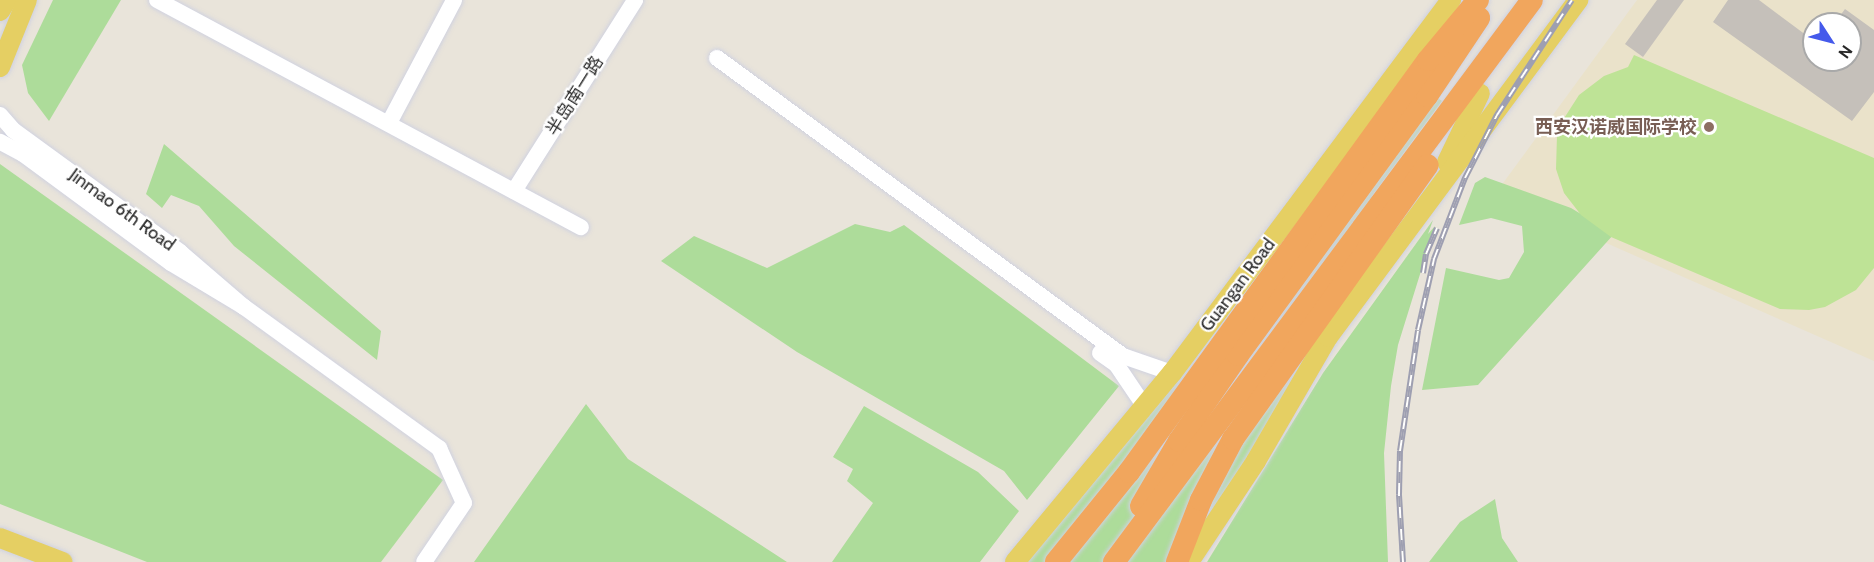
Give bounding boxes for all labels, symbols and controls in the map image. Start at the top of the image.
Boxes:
north arrow [1802,12,1862,72]
text: N [1834,42,1856,62]
street label: 半岛南一路 [542,52,608,140]
place label: 西安汉诺威国际学校 [1535,116,1697,138]
marker: 西安汉诺威国际学校 [1702,120,1716,134]
street label: Jinmao 6th Road [65,164,179,256]
street label: Guangan Road [1196,234,1280,336]

